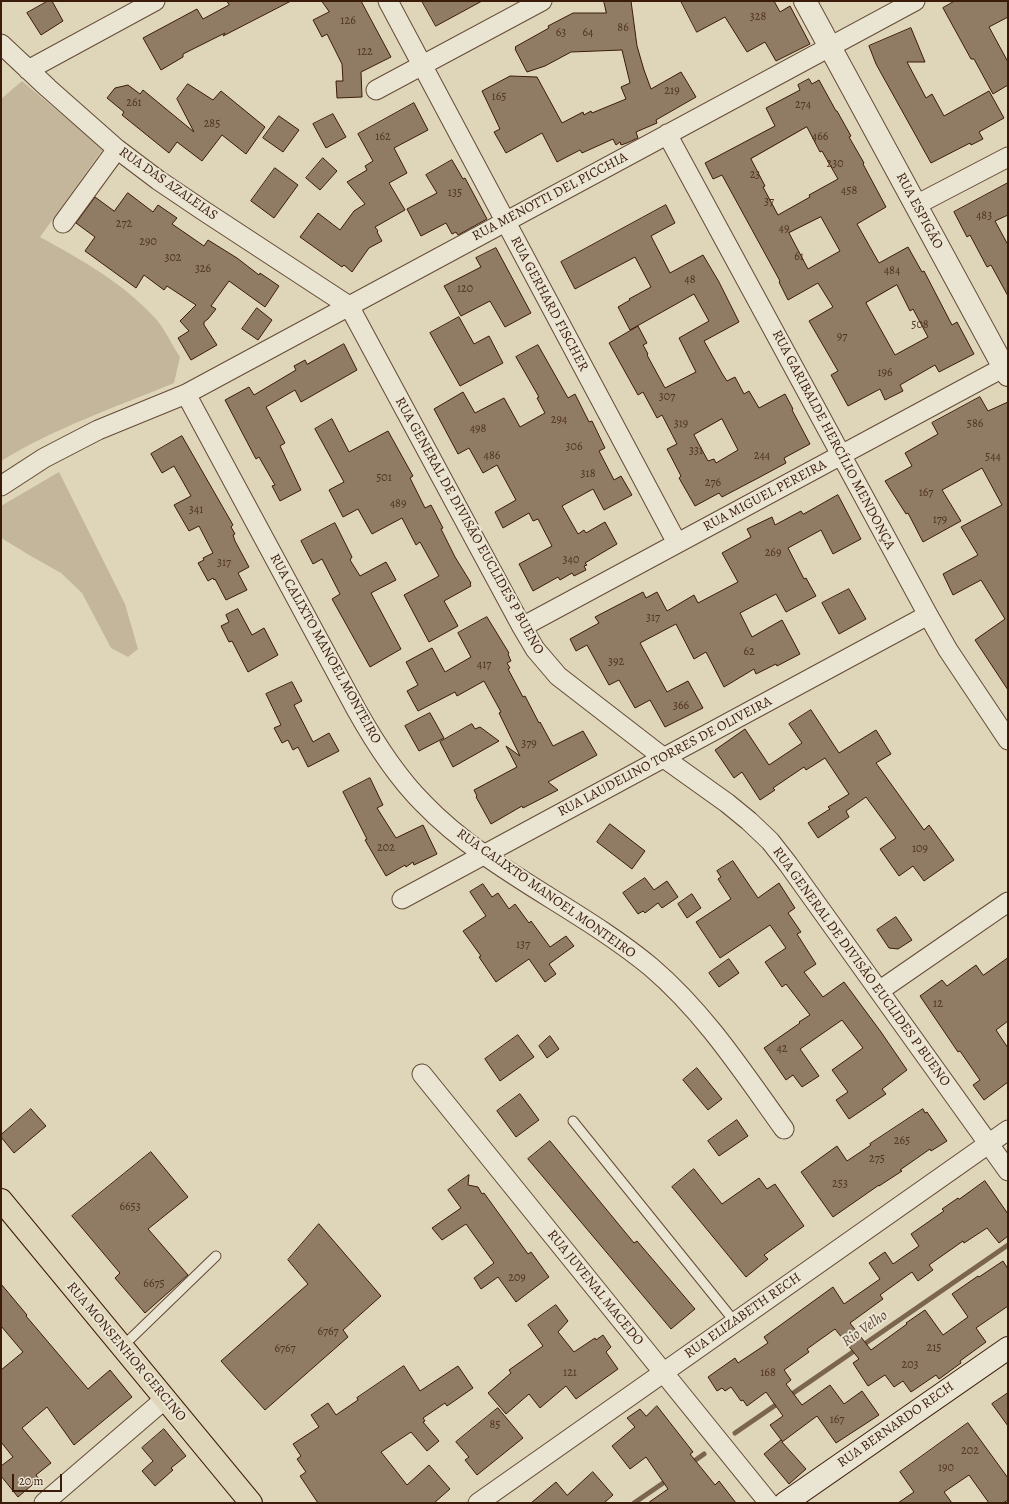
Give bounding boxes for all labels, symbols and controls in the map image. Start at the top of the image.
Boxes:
house number: 328 [750,10,766,24]
house number: 126 [340,14,356,28]
house number: 86 [617,21,629,35]
house number: 63 [556,26,566,40]
house number: 64 [583,26,593,40]
house number: 122 [357,45,373,59]
house number: 219 [664,84,680,98]
house number: 165 [492,90,506,104]
house number: 261 [126,96,142,110]
house number: 274 [795,98,811,112]
house number: 285 [204,117,220,131]
house number: 162 [375,130,391,144]
house number: 466 [812,130,828,144]
street label: RUA DAS AZALEIAS [115,144,221,224]
street label: RUA MENOTTI DEL PICCHIA [470,149,630,245]
house number: 230 [826,157,844,171]
house number: 23 [750,168,760,182]
street label: RUA ESPIGÃO [892,170,946,252]
house number: 458 [841,184,857,198]
house number: 135 [448,186,462,200]
house number: 37 [764,195,774,209]
house number: 483 [976,209,992,223]
house number: 272 [116,217,132,231]
house number: 49 [779,222,789,236]
street label: RUA GERHARD FISCHER [506,234,592,374]
house number: 290 [139,235,157,249]
house number: 61 [794,250,804,264]
house number: 302 [164,251,182,265]
house number: 326 [195,262,211,276]
house number: 484 [884,264,900,278]
house number: 48 [684,273,696,287]
house number: 120 [457,282,473,296]
house number: 508 [911,318,929,332]
street label: RUA GARIBALDE HERCÍLIO MENDONÇA [768,327,898,553]
house number: 97 [837,330,847,344]
house number: 196 [877,366,893,380]
house number: 307 [659,390,675,404]
street label: RUA GENERAL DE DIVISÃO EUCLIDES P BUENO [391,394,547,658]
house number: 294 [551,413,567,427]
house number: 319 [674,417,688,431]
house number: 586 [967,417,983,431]
house number: 498 [470,422,486,436]
house number: 306 [566,440,582,454]
house number: 331 [689,444,703,458]
house number: 486 [484,449,500,463]
house number: 244 [754,449,770,463]
house number: 544 [985,450,1001,464]
street label: RUA MIGUEL PEREIRA [701,456,829,536]
house number: 318 [581,467,595,481]
house number: 501 [376,471,392,485]
house number: 276 [705,476,721,490]
house number: 167 [919,486,933,500]
house number: 489 [390,497,406,511]
house number: 341 [189,503,203,517]
house number: 179 [933,513,947,527]
house number: 269 [765,546,781,560]
street label: RUA CALIXTO MANOEL MONTEIRO [266,551,384,747]
house number: 340 [563,553,579,567]
house number: 317 [217,556,231,570]
house number: 317 [646,611,660,625]
house number: 62 [743,645,755,659]
house number: 392 [608,655,624,669]
house number: 417 [477,658,491,672]
street label: RUA LAUDELINO TORRES DE OLIVEIRA [555,693,775,821]
house number: 366 [673,699,689,713]
house number: 379 [521,737,537,751]
street label: RUA CALIXTO MANOEL MONTEIRO [453,826,639,962]
house number: 202 [377,841,395,855]
house number: 109 [912,842,928,856]
street label: RUA GENERAL DE DIVISÃO EUCLIDES P BUENO [768,844,954,1090]
house number: 137 [516,938,530,952]
house number: 12 [933,997,943,1011]
house number: 42 [776,1042,788,1056]
house number: 265 [894,1134,910,1148]
house number: 275 [869,1152,885,1166]
house number: 253 [832,1177,848,1191]
house number: 6653 [119,1200,141,1214]
street label: RUA JUVENAL MACEDO [543,1227,647,1349]
street label: RUA ELIZABETH RECH [682,1269,804,1363]
house number: 209 [508,1271,526,1285]
house number: 6675 [143,1277,165,1291]
street label: RUA MONSENHOR GERCINO [63,1279,189,1425]
water label: Rio Velho [839,1307,891,1351]
house number: 6767 [317,1325,339,1339]
house number: 215 [927,1341,941,1355]
house number: 6767 [274,1342,296,1356]
house number: 203 [901,1358,919,1372]
house number: 121 [563,1366,577,1380]
house number: 168 [760,1366,776,1380]
street label: RUA BERNARDO RECH [834,1378,958,1472]
house number: 167 [830,1413,844,1427]
house number: 85 [490,1418,500,1432]
house number: 202 [961,1444,979,1458]
house number: 190 [938,1461,954,1475]
scale bar [14,1466,64,1492]
text: 20 m [19,1473,43,1489]

